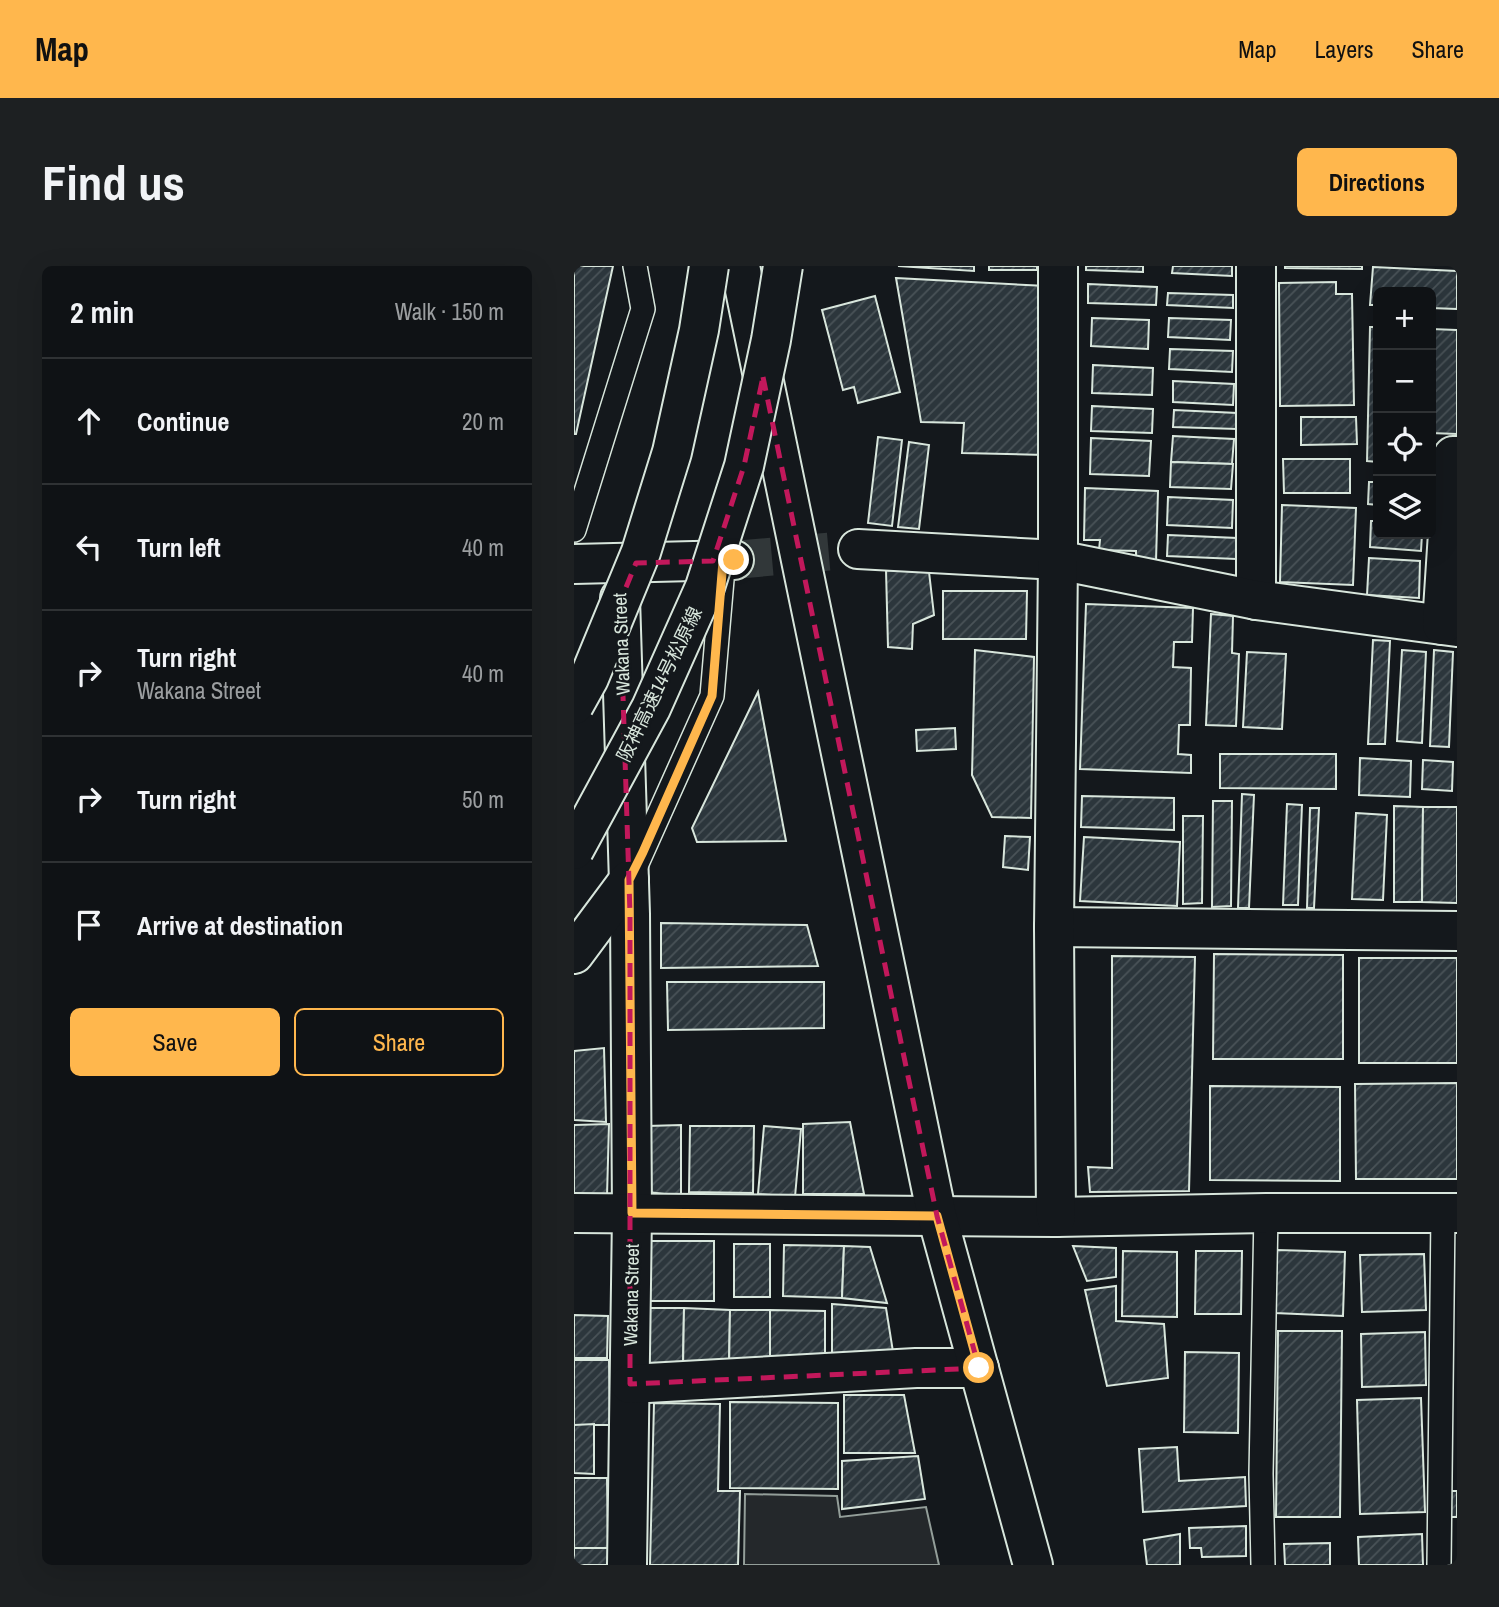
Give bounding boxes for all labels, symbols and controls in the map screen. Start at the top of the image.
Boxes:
text: Map [35,27,89,71]
text: Map [1238,33,1276,65]
text: Layers [1314,33,1373,65]
text: Share [1411,33,1464,65]
button: Directions [1297,148,1457,216]
text: Find us [42,149,185,215]
map controls [1373,287,1436,539]
button: + [1373,287,1436,350]
text: 2 min [70,292,134,332]
text: Walk · 150 m [395,296,504,327]
button: − [1373,350,1436,413]
icon: ahead [70,402,108,440]
text: Continue [137,404,229,439]
text: 20 m [462,406,504,437]
button: locate [1373,413,1436,476]
button: layers [1373,476,1436,539]
icon: left [70,528,108,566]
text: Turn left [137,530,221,565]
text: 40 m [462,532,504,563]
route end [718,544,749,575]
street label: Wakana Street [606,592,636,696]
street label: 阪神高速14号松原線 [610,602,708,766]
text: Turn right [137,640,236,675]
icon: right [70,654,108,692]
text: 40 m [462,658,504,689]
text: Wakana Street [137,675,261,706]
icon: right [70,780,108,818]
text: Turn right [137,782,236,817]
text: 50 m [462,784,504,815]
icon: arrive [70,906,108,944]
text: Arrive at destination [137,908,343,943]
button: Save [70,1008,280,1076]
button: Share [294,1008,504,1076]
street label: Wakana Street [617,1243,645,1346]
route start [963,1352,994,1383]

